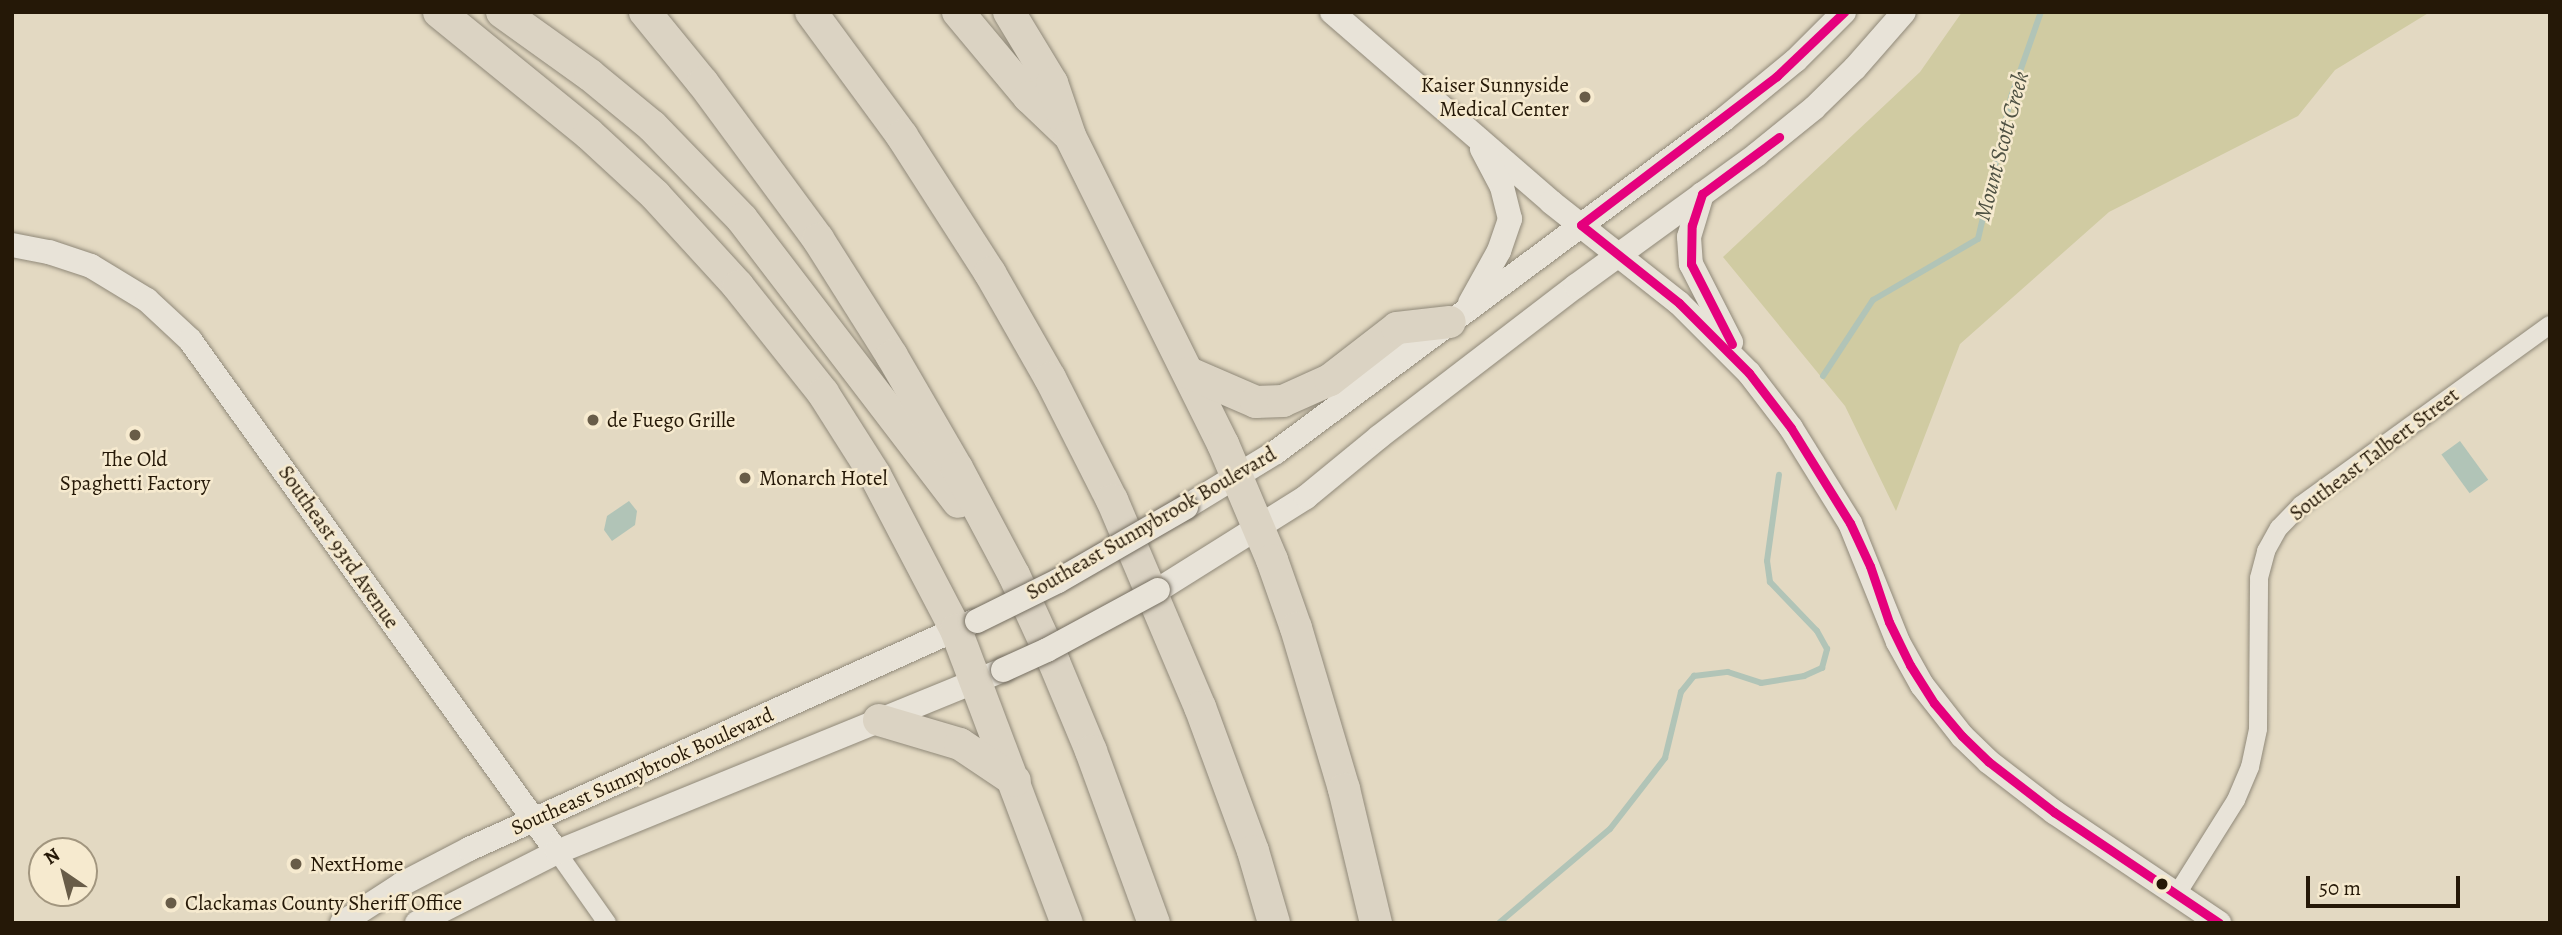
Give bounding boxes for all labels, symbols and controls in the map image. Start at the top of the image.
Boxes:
water label: Mount Scott Creek [1969,68,2035,224]
place label: Kaiser Sunnyside Medical Center [1421,72,1569,122]
marker: Kaiser Sunnyside Medical Center [1575,87,1595,107]
street label: Southeast Talbert Street [2284,382,2464,526]
place label: de Fuego Grille [607,407,735,433]
marker: de Fuego Grille [585,412,601,428]
marker: The Old Spaghetti Factory [127,427,143,443]
street label: Southeast Sunnybrook Boulevard [1022,441,1280,605]
place label: The Old Spaghetti Factory [60,446,210,496]
street label: Southeast 93rd Avenue [273,461,405,633]
place label: Monarch Hotel [759,465,888,491]
marker: Monarch Hotel [737,470,753,486]
street label: Southeast Sunnybrook Boulevard [507,702,777,840]
north arrow [28,837,98,907]
text: N [39,842,65,871]
place label: NextHome [310,851,403,877]
marker: NextHome [288,856,304,872]
scale bar [2310,862,2464,906]
text: 50 m [2319,874,2361,902]
unlabelled marker [2155,877,2169,891]
place label: Clackamas County Sheriff Office [185,890,462,916]
marker: Clackamas County Sheriff Office [163,895,179,911]

